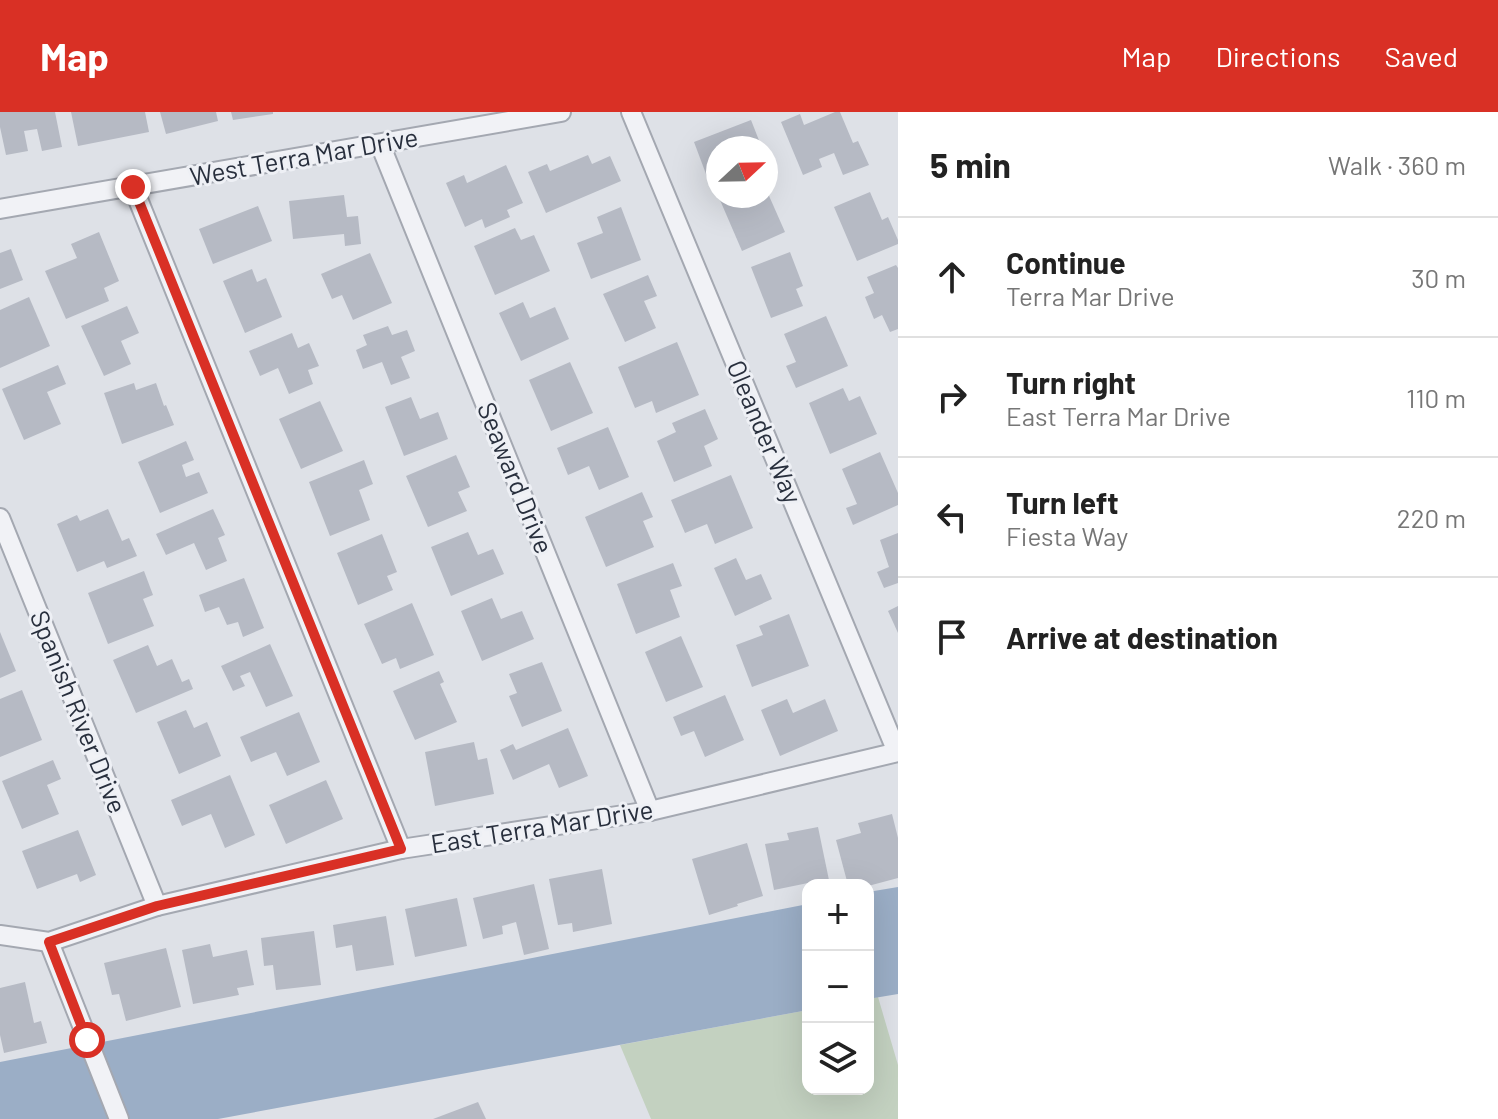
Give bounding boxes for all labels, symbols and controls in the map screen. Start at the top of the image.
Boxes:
text: Map [40,33,109,79]
text: Map [1122,39,1171,73]
text: Directions [1215,39,1341,73]
text: Saved [1385,39,1458,73]
street label: West Terra Mar Drive [187,120,420,191]
north arrow [706,136,778,208]
text: 5 min [930,144,1011,185]
text: Walk · 360 m [1328,149,1466,180]
route end [115,169,151,205]
text: Continue [1006,244,1126,280]
icon: ahead [930,255,974,299]
text: 30 m [1411,262,1466,293]
text: Terra Mar Drive [1006,280,1175,311]
street label: Oleander Way [721,355,809,508]
text: Turn right [1006,364,1136,400]
icon: right [930,375,974,419]
text: 110 m [1406,382,1466,413]
street label: Seaward Drive [472,397,561,558]
text: East Terra Mar Drive [1006,400,1231,431]
text: Turn left [1006,484,1119,520]
icon: left [930,495,974,539]
text: 220 m [1397,502,1466,533]
text: Fiesta Way [1006,520,1128,551]
street label: Spanish River Drive [25,605,134,817]
icon: arrive [930,615,974,659]
text: Arrive at destination [1006,619,1278,655]
street label: East Terra Mar Drive [428,793,655,858]
map controls [802,879,874,1095]
button: + [802,879,874,951]
button: − [802,951,874,1023]
route start [69,1022,105,1058]
button: layers [802,1023,874,1095]

